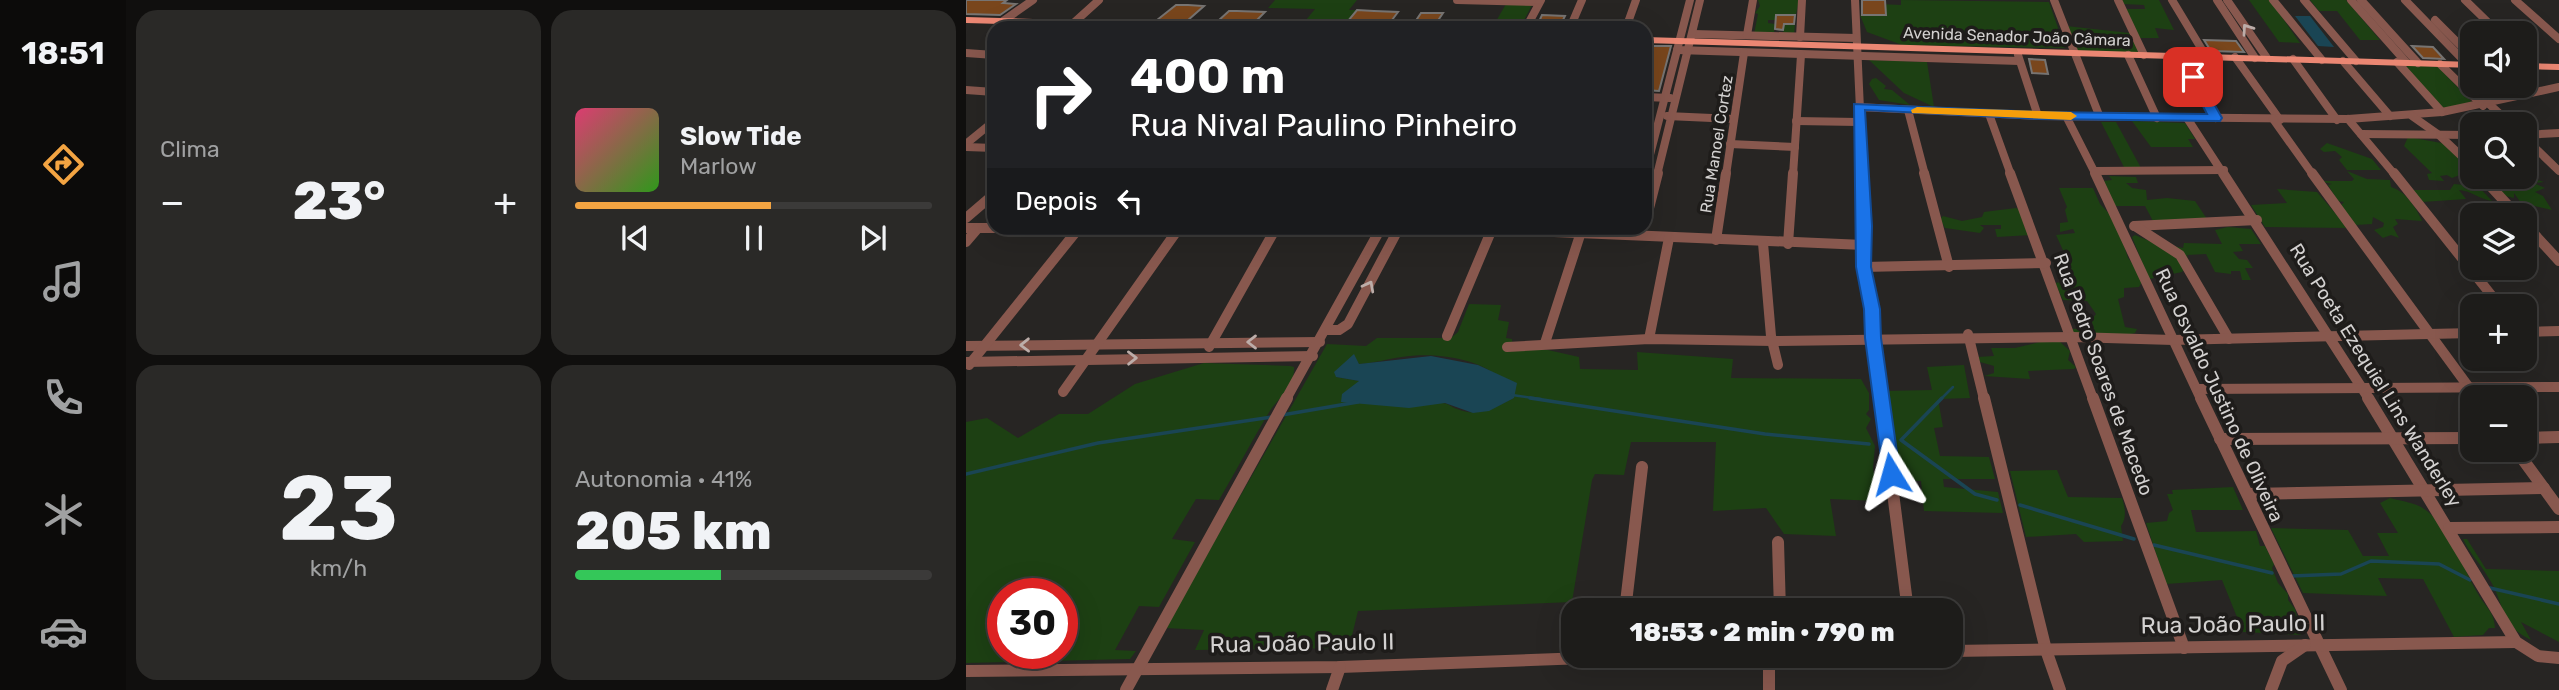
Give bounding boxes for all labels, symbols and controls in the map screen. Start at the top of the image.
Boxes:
map controls [2460,21,2537,462]
button: sound [2460,21,2537,98]
street label: Avenida Senador João Câmara [1903,23,2131,50]
one-way arrow [2243,24,2255,37]
text: 18:51 [21,34,105,72]
text: 400 m [1130,47,1285,105]
pin [2163,47,2223,107]
icon: right [1015,49,1106,140]
icon: arrive [2174,58,2212,96]
street label: Rua Manoel Cortez [1696,74,1737,214]
text: Rua Nival Paulino Pinheiro [1130,106,1517,144]
button: search [2460,112,2537,189]
text: Slow Tide [680,121,802,152]
text: Clima [160,135,220,163]
icon: directions [39,140,88,189]
text: Marlow [680,152,757,180]
text: 23° [293,170,385,232]
text: − [160,179,185,225]
text: + [493,179,517,225]
icon: left [1111,182,1149,220]
text: Depois [1015,186,1097,217]
button: layers [2460,203,2537,280]
icon: previous [616,219,654,257]
icon: pause [735,219,773,257]
icon: next [854,219,892,257]
street label: Rua Poeta Ezequiel Lins Wanderley [2285,239,2466,511]
street label: Rua Pedro Soares de Macedo [2049,250,2158,499]
icon: music [39,257,88,306]
street label: Rua Osvaldo Justino de Oliveira [2151,265,2289,526]
one-way arrow [1360,281,1374,293]
button: + [2460,294,2537,371]
one-way arrow [1246,334,1257,350]
one-way arrow [1019,337,1029,353]
one-way arrow [1127,350,1138,366]
icon: phone [39,373,88,422]
button: − [2460,385,2537,462]
position arrow [1854,437,1928,511]
text: 23 [279,454,398,562]
text: Autonomia · 41% [575,465,752,493]
icon: climate [39,490,88,539]
text: 205 km [575,500,772,562]
text: km/h [310,554,367,582]
speed limit sign: 30 [987,578,1078,669]
icon: car [39,607,88,656]
street label: Rua João Paulo II [2140,608,2326,640]
text: 18:53 · 2 min · 790 m [1629,617,1895,648]
street label: Rua João Paulo II [1209,627,1395,659]

